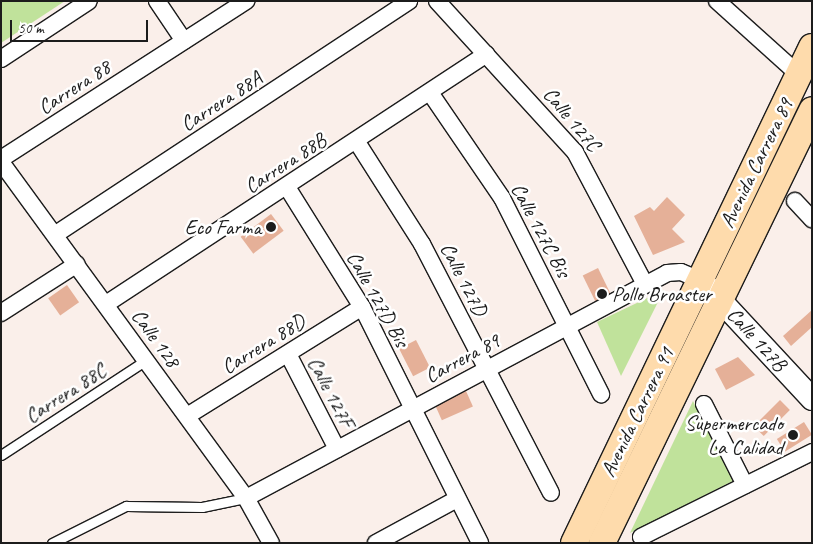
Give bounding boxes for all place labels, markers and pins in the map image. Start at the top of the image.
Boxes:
place label: Eco Farma [183,214,261,240]
marker: Eco Farma [265,221,277,233]
place label: Pollo Broaster [612,281,711,307]
marker: Pollo Broaster [596,288,608,300]
place label: Supermercado La Calidad [685,410,783,460]
marker: Supermercado La Calidad [787,429,799,441]

